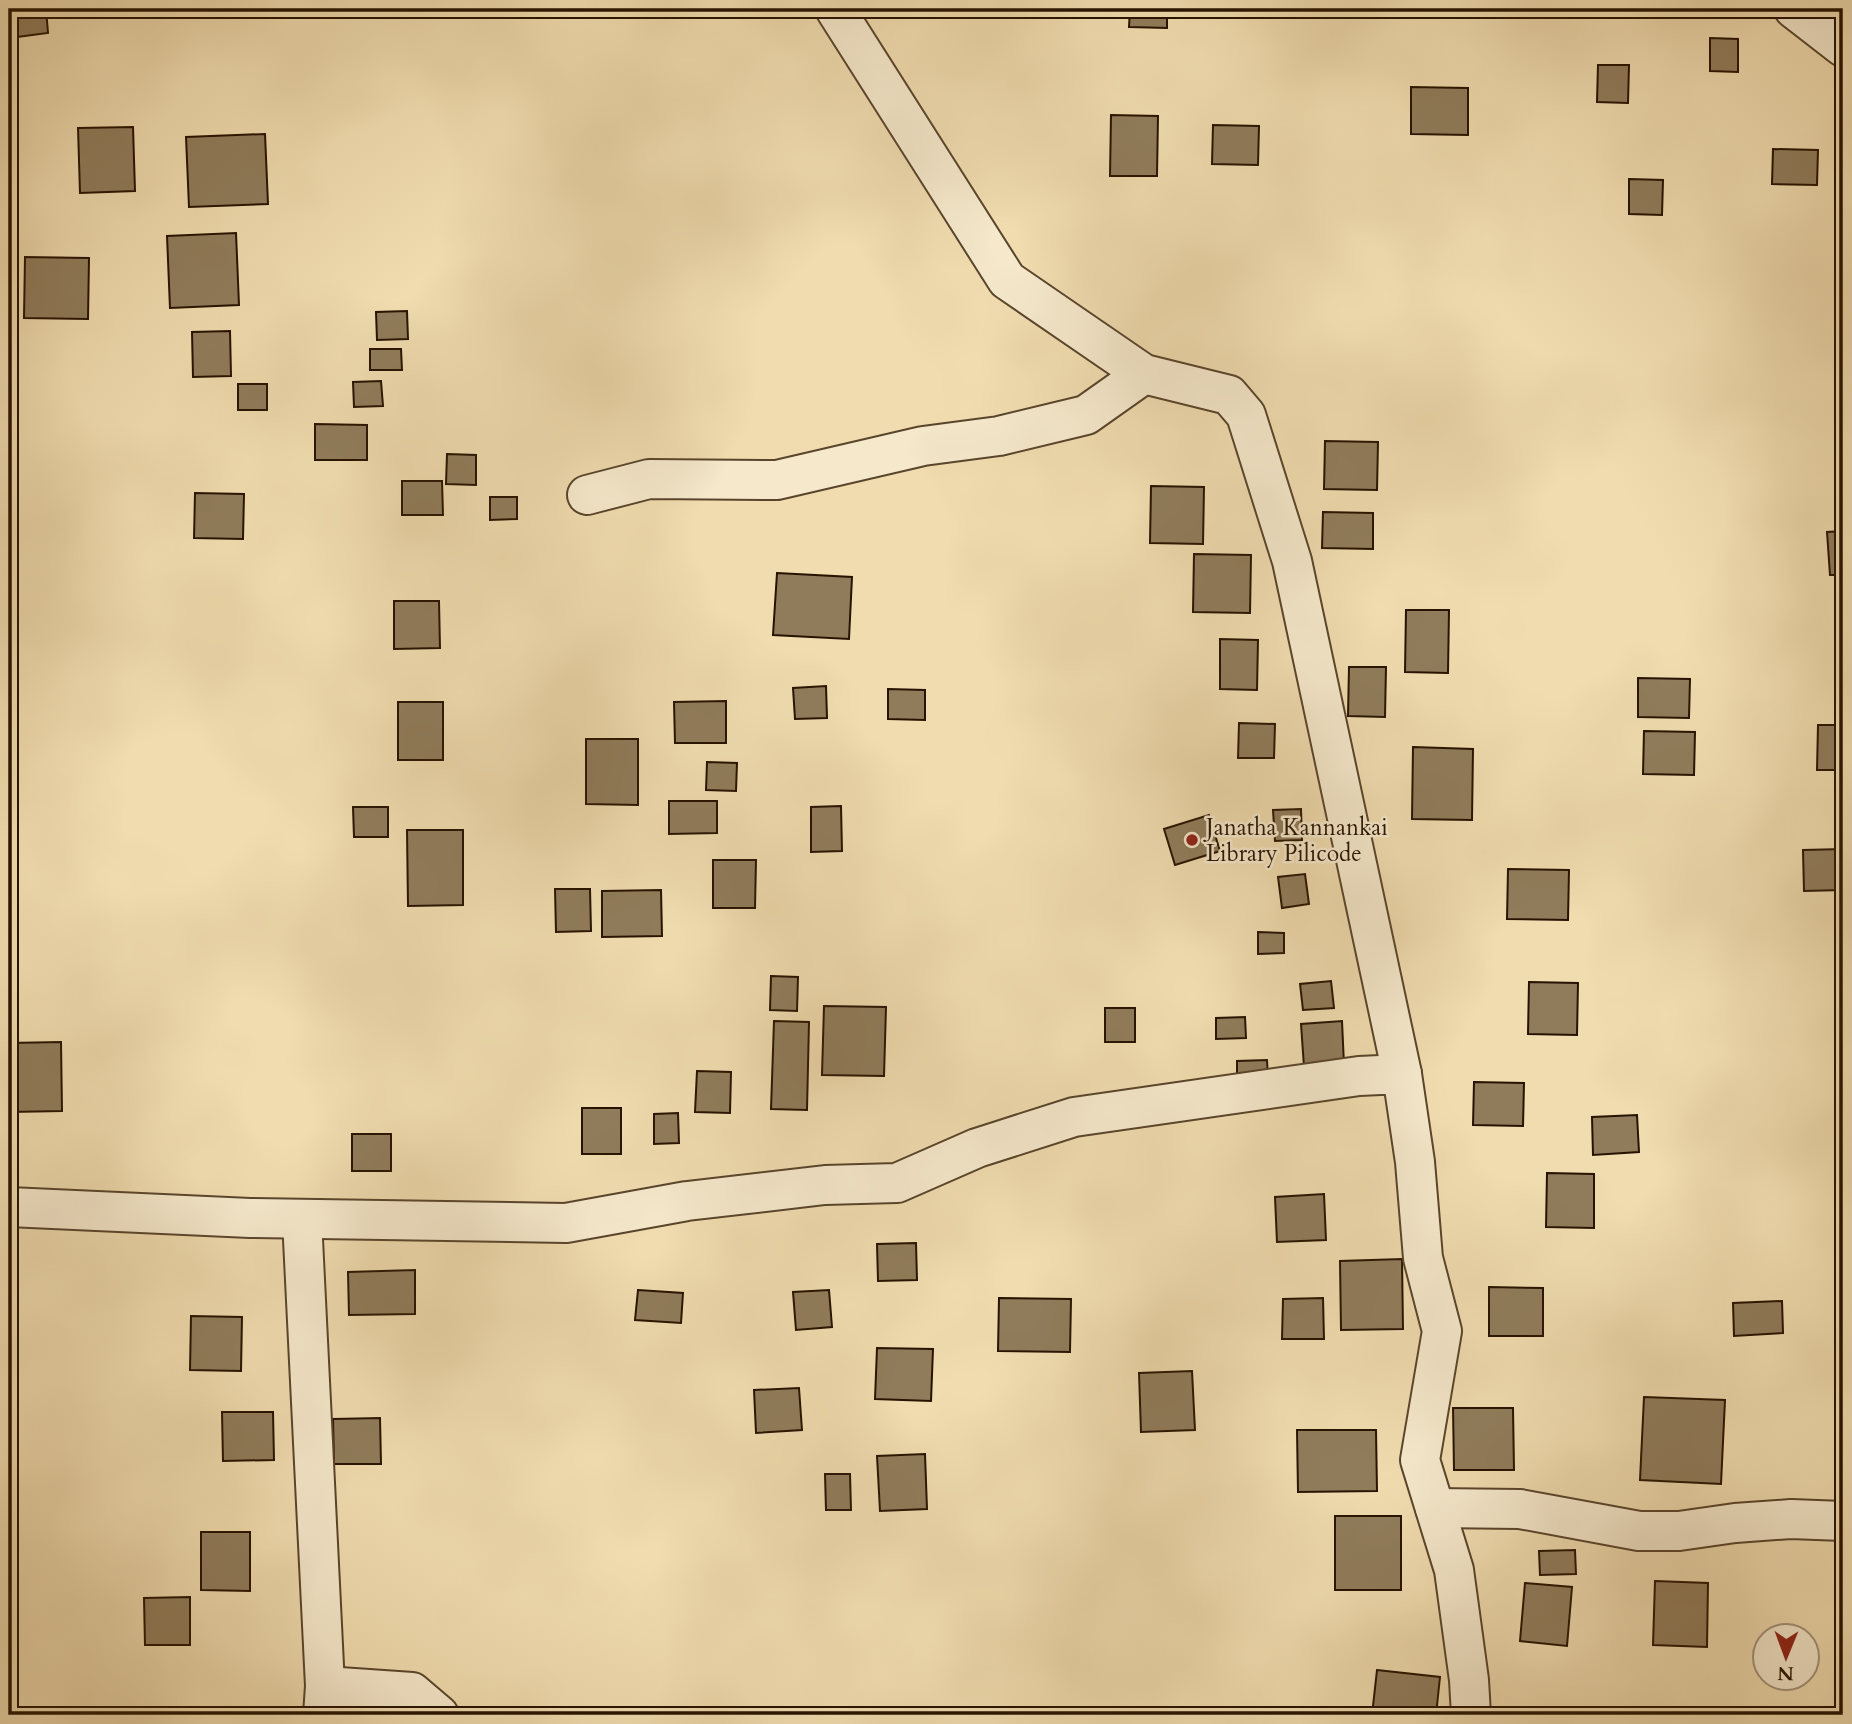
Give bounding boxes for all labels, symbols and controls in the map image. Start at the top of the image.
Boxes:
place label: Janatha Kannankai Library Pilicode [1203,812,1388,869]
marker: Janatha Kannankai Library Pilicode [1184,832,1200,848]
north arrow [1750,1622,1820,1692]
text: N [1777,1660,1794,1686]

